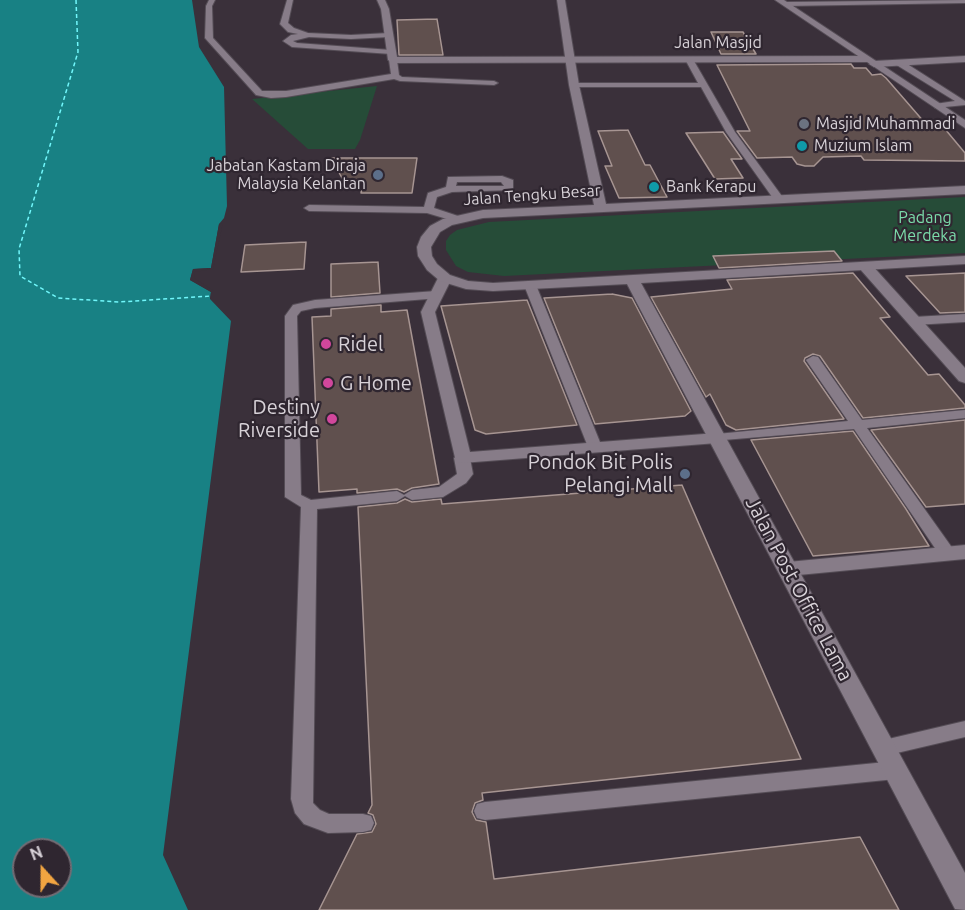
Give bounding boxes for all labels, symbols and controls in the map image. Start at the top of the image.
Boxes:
street label: Jalan Masjid [674,33,762,53]
place label: Masjid Muhammadi [816,114,955,134]
marker: Masjid Muhammadi [797,117,811,131]
place label: Muzium Islam [814,136,912,156]
marker: Muzium Islam [795,139,809,153]
place label: Jabatan Kastam Diraja Malaysia Kelantan [207,156,366,194]
marker: Jabatan Kastam Diraja Malaysia Kelantan [371,168,385,182]
place label: Bank Kerapu [666,177,756,197]
marker: Bank Kerapu [647,180,661,194]
street label: Jalan Tengku Besar [463,181,601,209]
park label: Padang Merdeka [893,208,957,246]
place label: Ridel [338,332,383,356]
marker: Ridel [319,337,333,351]
place label: G Home [340,371,412,395]
marker: G Home [321,376,335,390]
place label: Destiny Riverside [238,395,320,442]
marker: Destiny Riverside [325,412,339,426]
place label: Pondok Bit Polis Pelangi Mall [528,450,673,497]
marker: Pondok Bit Polis Pelangi Mall [678,467,692,481]
street label: Jalan Post Office Lama [740,493,858,685]
north arrow [12,838,72,898]
text: N [27,843,45,864]

